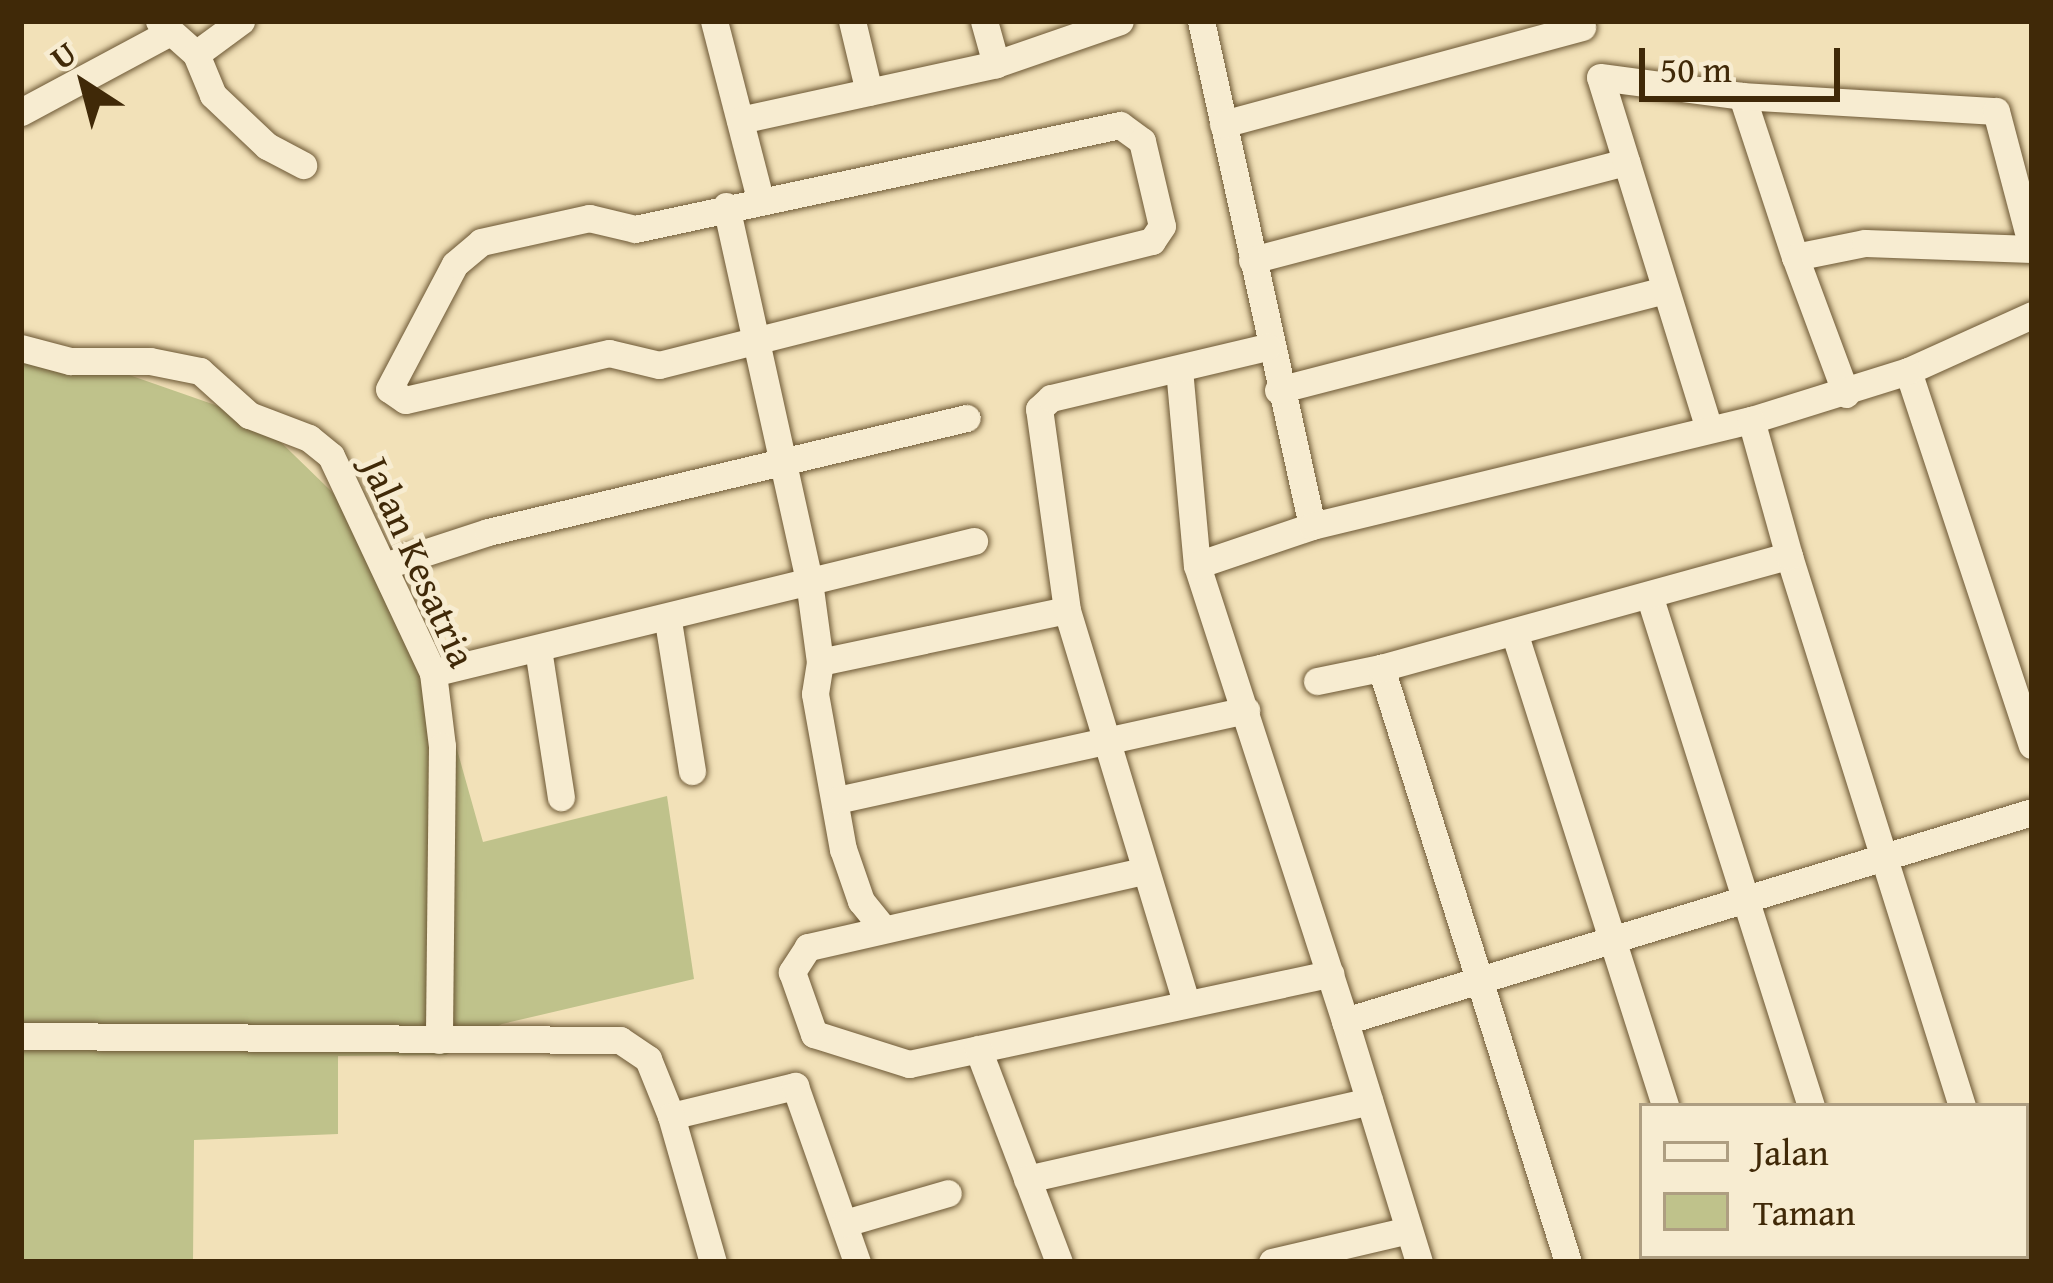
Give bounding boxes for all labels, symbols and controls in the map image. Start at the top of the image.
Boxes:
north arrow [24,24,144,144]
scale bar [1645,24,1846,98]
text: U [40,29,86,81]
text: 50 m [1660,42,1732,95]
street label: Jalan Kesatria [352,450,486,674]
legend [1639,1103,2029,1259]
text: Jalan [1753,1125,1829,1178]
text: Taman [1753,1185,1855,1238]

